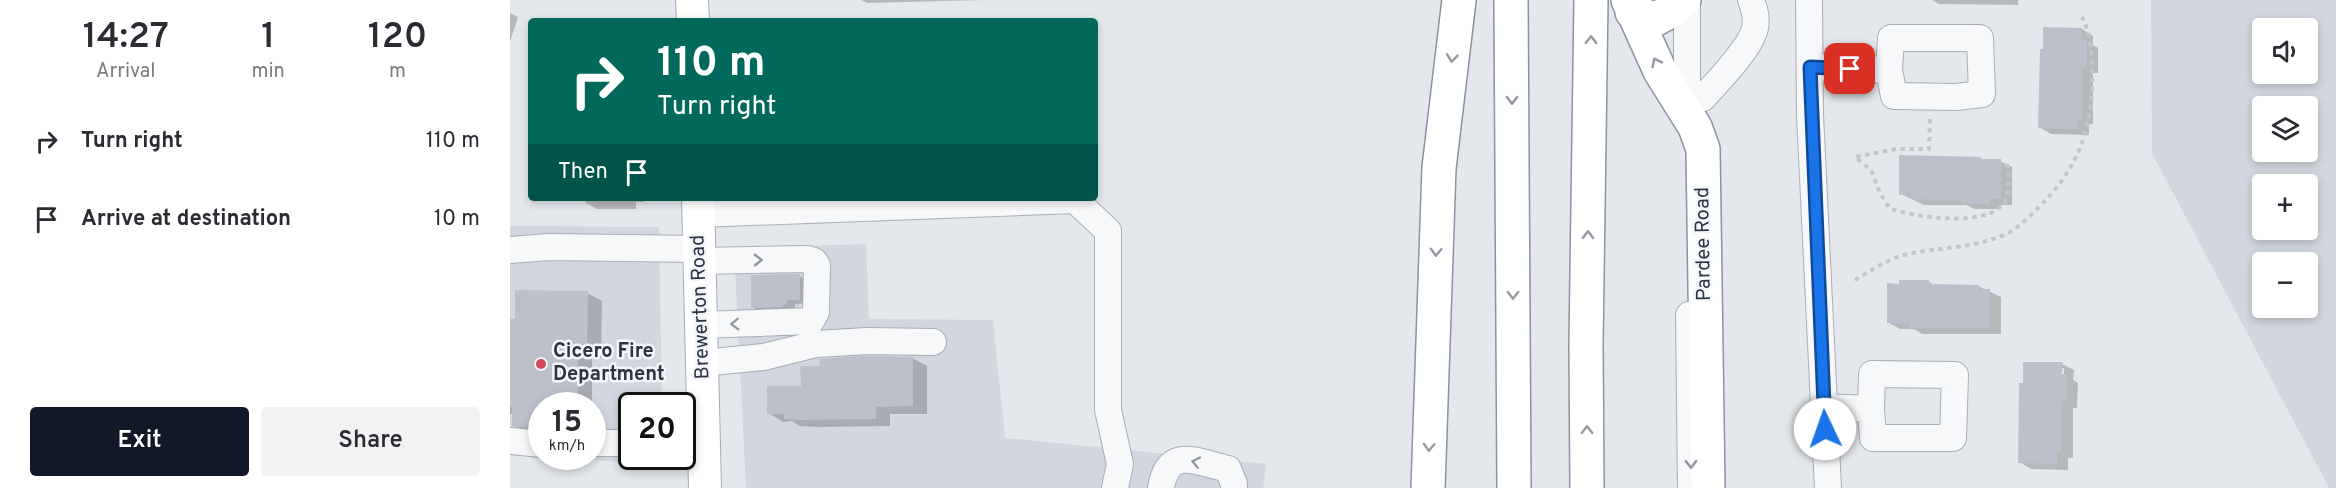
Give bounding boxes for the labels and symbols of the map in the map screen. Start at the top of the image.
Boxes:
one-way arrow [1584,35,1597,44]
pin [1824,43,1875,94]
one-way arrow [1447,53,1459,63]
one-way arrow [1652,57,1663,68]
one-way arrow [1506,96,1518,105]
street label: Pardee Road [1690,187,1718,301]
one-way arrow [1582,230,1594,239]
street label: Brewerton Road [685,234,717,380]
one-way arrow [1429,248,1442,257]
one-way arrow [753,253,762,266]
one-way arrow [1507,291,1519,300]
one-way arrow [731,317,740,330]
place label: Cicero Fire Department [553,339,665,388]
marker: Cicero Fire Department [534,357,548,371]
speed limit sign: 20 [618,392,696,470]
position arrow [1793,397,1857,461]
one-way arrow [1581,425,1593,434]
one-way arrow [1423,443,1436,452]
one-way arrow [1191,456,1201,469]
one-way arrow [1684,459,1697,468]

